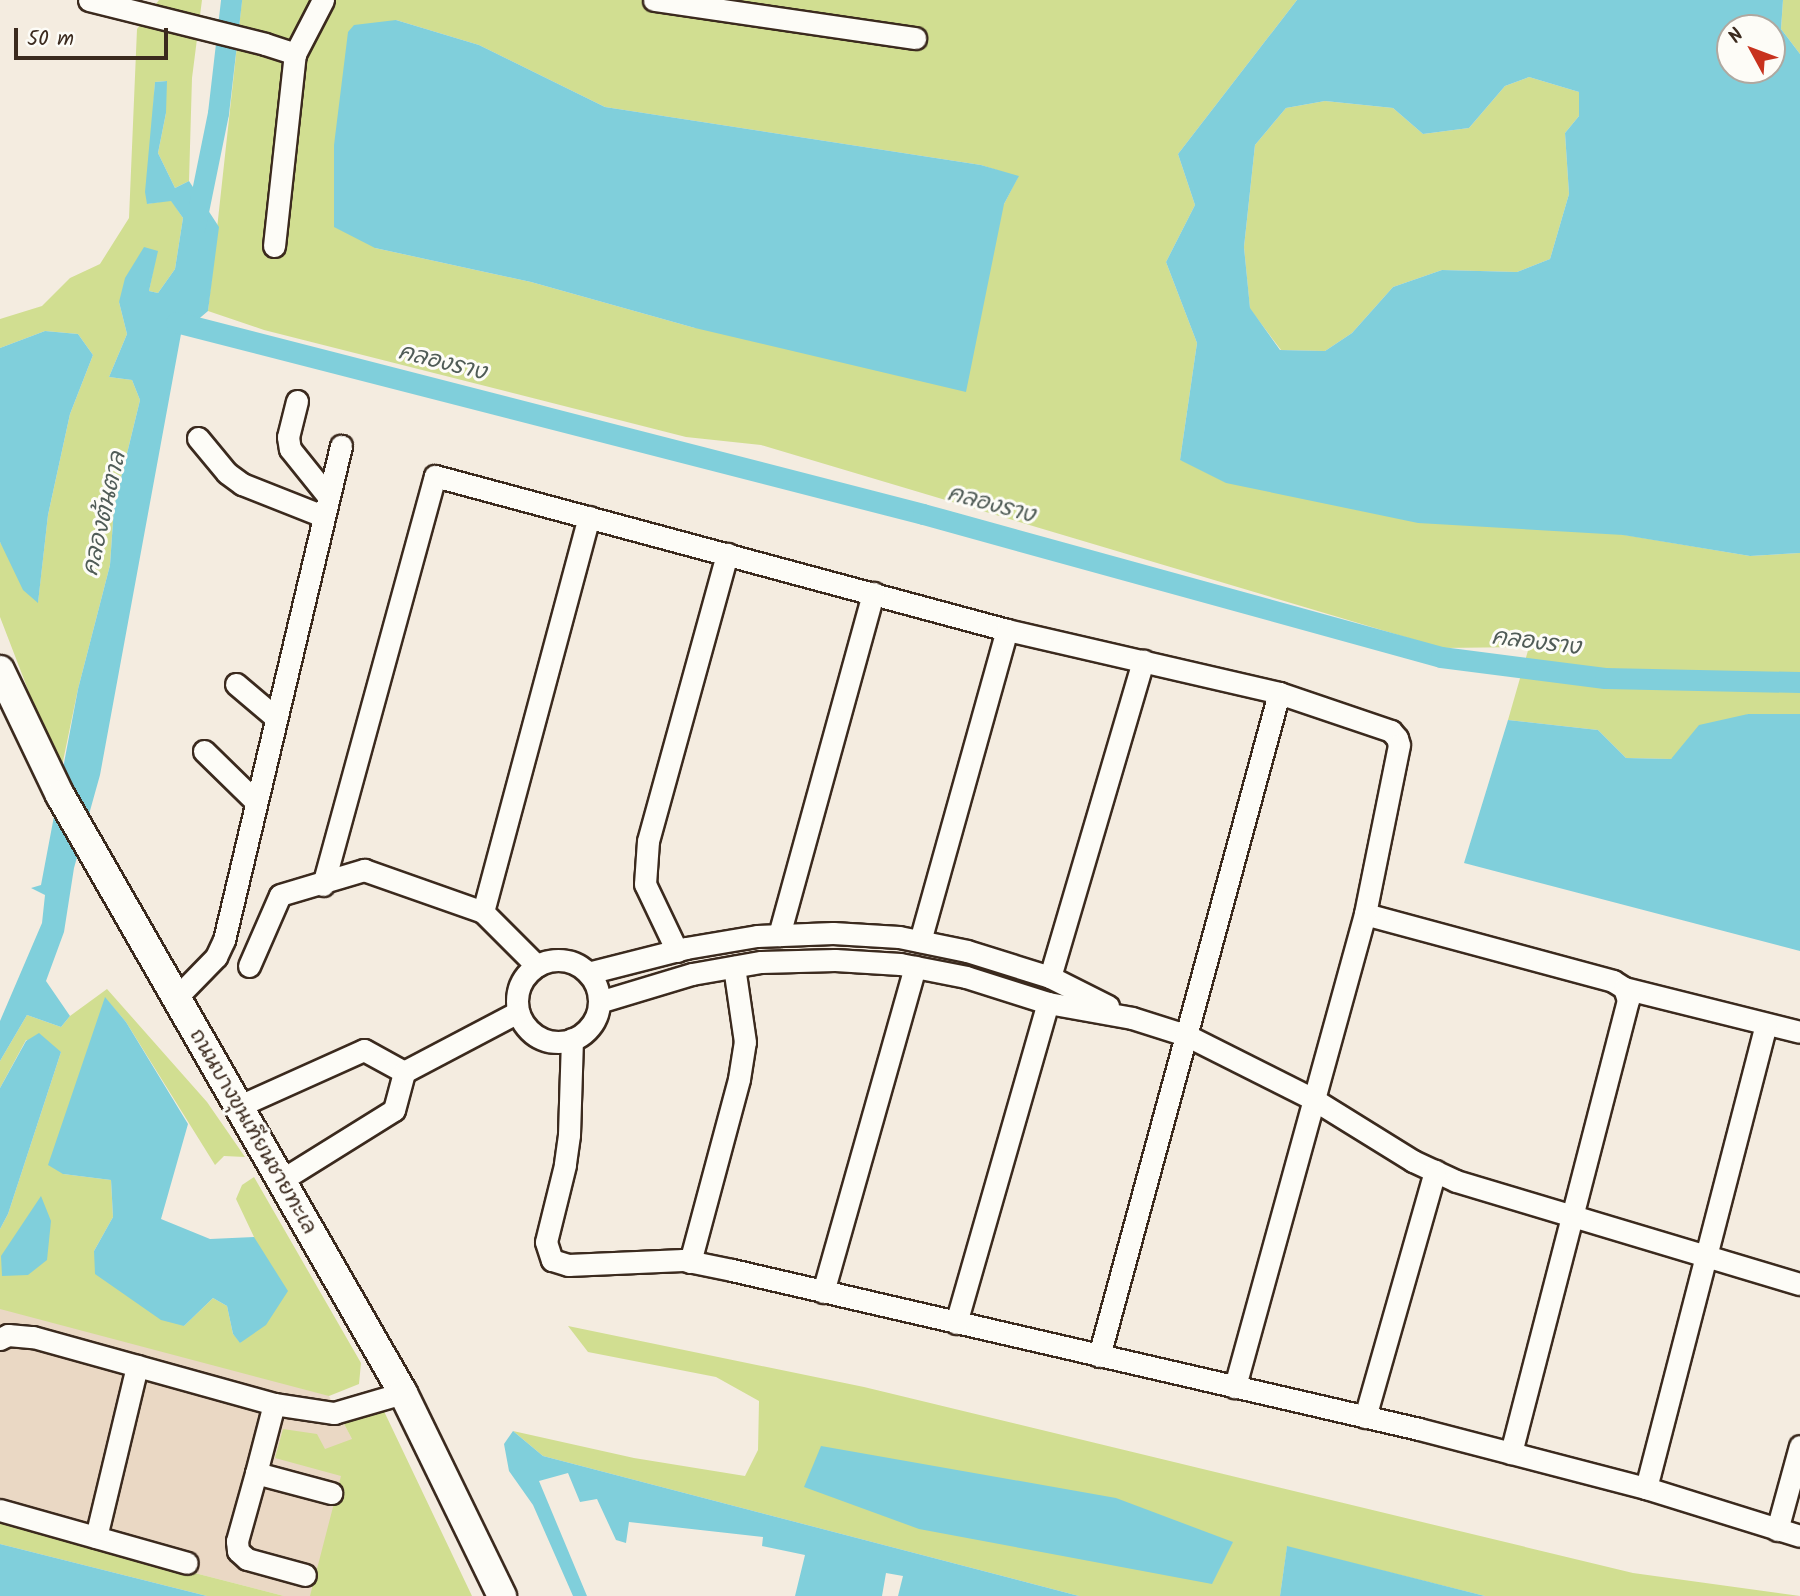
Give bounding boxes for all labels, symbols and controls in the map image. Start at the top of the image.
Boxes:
scale bar [18,14,172,58]
north arrow [1716,14,1786,84]
text: N [1721,22,1752,51]
text: 50 m [27,23,74,56]
water label: คลองราง [395,339,489,387]
water label: คลองต้นตาล [77,449,133,579]
water label: คลองราง [944,480,1038,530]
water label: คลองราง [1490,624,1582,662]
street label: ถนนบางขุนเทียนชายทะเล [183,1025,321,1239]

